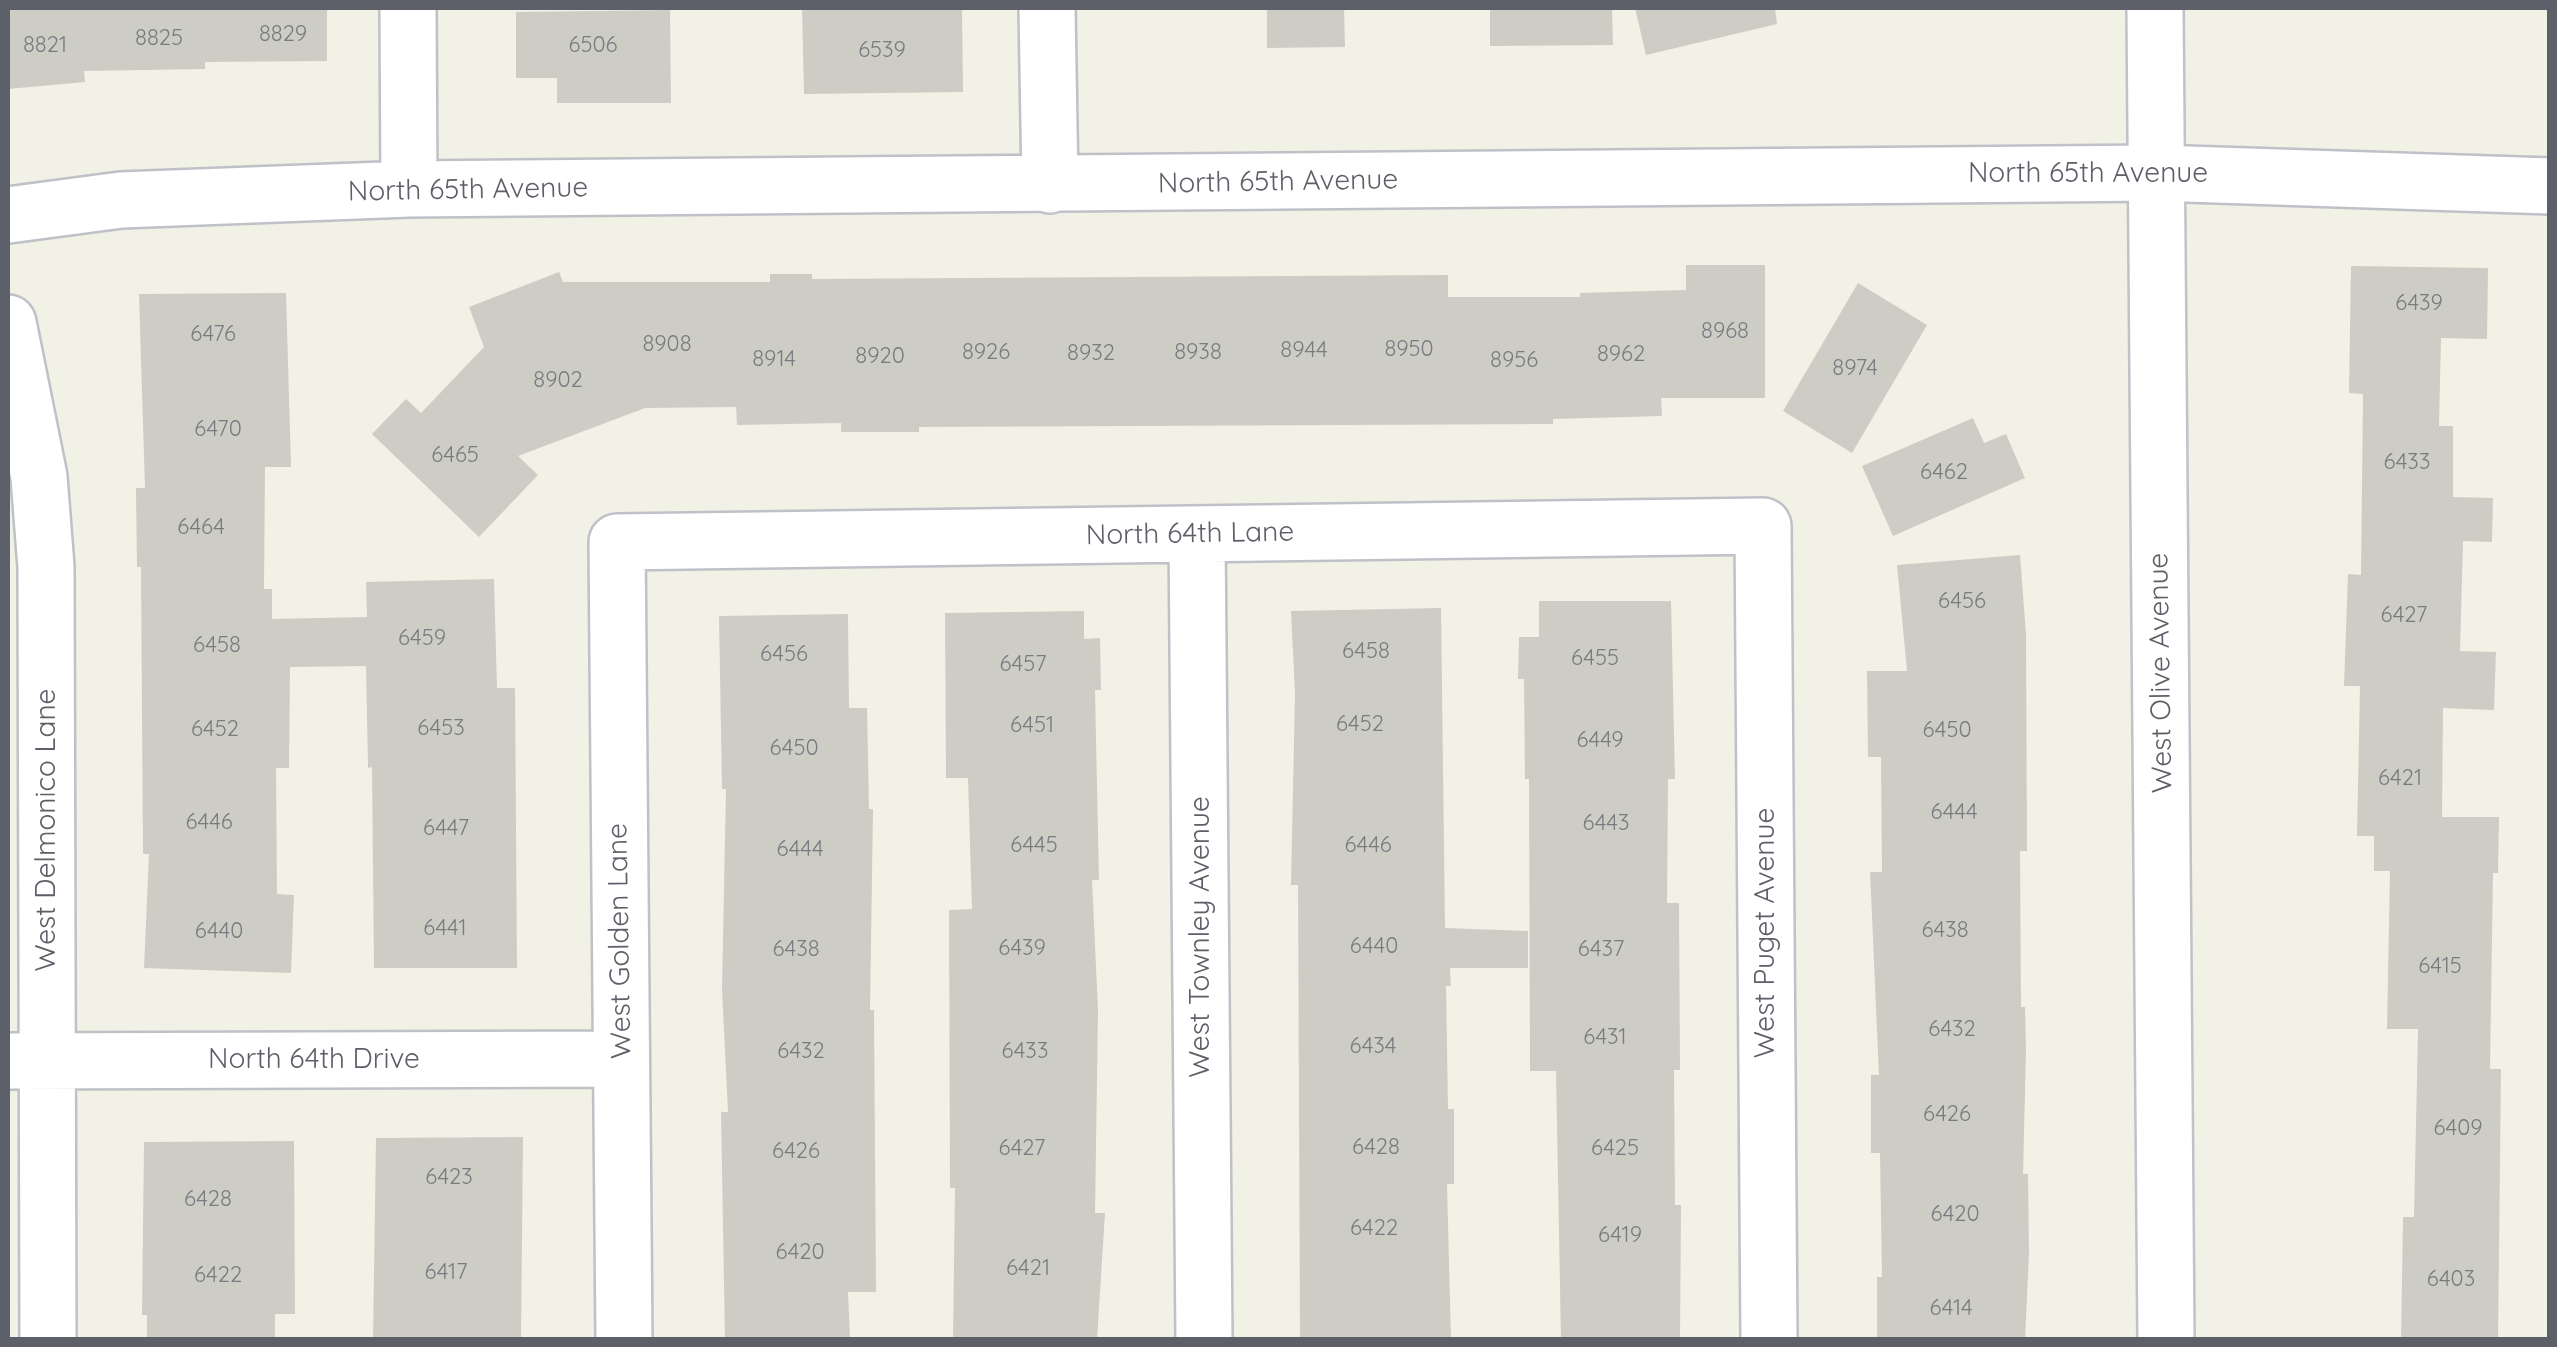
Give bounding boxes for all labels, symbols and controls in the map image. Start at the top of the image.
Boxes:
house number: 8829 [259,21,307,47]
house number: 8825 [135,25,183,51]
house number: 8821 [23,32,67,58]
house number: 6506 [569,32,617,58]
house number: 6539 [858,37,906,63]
street label: North 65th Avenue [1968,157,2208,191]
street label: North 65th Avenue [1158,163,1398,201]
street label: North 65th Avenue [348,171,588,209]
house number: 6439 [2395,290,2443,316]
house number: 8968 [1701,318,1749,344]
house number: 6476 [190,321,236,347]
house number: 8908 [642,331,692,357]
house number: 8950 [1384,336,1434,362]
house number: 8944 [1280,337,1328,363]
house number: 8926 [962,339,1010,365]
house number: 8938 [1174,339,1222,365]
house number: 8932 [1067,340,1115,366]
house number: 8962 [1597,341,1645,367]
house number: 8920 [855,343,905,369]
house number: 8914 [752,346,796,372]
house number: 8956 [1490,347,1538,373]
house number: 8974 [1832,355,1878,381]
house number: 8902 [533,367,583,393]
house number: 6470 [194,416,242,442]
house number: 6465 [431,442,479,468]
house number: 6433 [2384,449,2430,475]
house number: 6462 [1920,459,1968,485]
house number: 6464 [177,514,225,540]
street label: North 64th Lane [1086,515,1294,553]
street label: West Olive Avenue [2142,552,2180,794]
house number: 6456 [1938,588,1986,614]
house number: 6427 [2381,602,2427,628]
house number: 6459 [398,625,446,651]
house number: 6458 [193,632,241,658]
house number: 6458 [1342,638,1390,664]
house number: 6456 [760,641,808,667]
house number: 6455 [1571,645,1619,671]
house number: 6457 [999,651,1047,677]
street label: West Delmonico Lane [30,689,64,971]
house number: 6452 [1336,711,1384,737]
house number: 6451 [1010,712,1054,738]
house number: 6453 [417,715,465,741]
house number: 6452 [191,716,239,742]
house number: 6450 [1922,717,1972,743]
house number: 6449 [1576,727,1624,753]
house number: 6450 [769,735,819,761]
house number: 6421 [2378,765,2422,791]
street label: West Townley Avenue [1184,796,1218,1078]
house number: 6444 [1931,799,1977,825]
street label: West Puget Avenue [1749,808,1783,1058]
house number: 6446 [185,809,233,835]
house number: 6443 [1583,810,1629,836]
house number: 6447 [423,815,469,841]
street label: West Golden Lane [601,823,639,1059]
house number: 6445 [1010,832,1058,858]
house number: 6446 [1344,832,1392,858]
house number: 6444 [777,836,823,862]
house number: 6441 [423,915,467,941]
house number: 6438 [1921,917,1969,943]
house number: 6440 [195,918,243,944]
house number: 6440 [1350,933,1398,959]
house number: 6439 [998,935,1046,961]
house number: 6438 [772,936,820,962]
house number: 6437 [1578,936,1624,962]
house number: 6415 [2418,953,2462,979]
house number: 6432 [1928,1016,1976,1042]
house number: 6431 [1583,1024,1627,1050]
house number: 6434 [1350,1033,1396,1059]
house number: 6432 [777,1038,825,1064]
house number: 6433 [1002,1038,1048,1064]
street label: North 64th Drive [208,1043,420,1077]
house number: 6426 [1923,1101,1971,1127]
house number: 6409 [2433,1115,2483,1141]
house number: 6428 [1352,1134,1400,1160]
house number: 6427 [999,1135,1045,1161]
house number: 6425 [1591,1135,1639,1161]
house number: 6426 [772,1138,820,1164]
house number: 6423 [425,1164,473,1190]
house number: 6428 [184,1186,232,1212]
house number: 6420 [1930,1201,1980,1227]
house number: 6422 [1350,1215,1398,1241]
house number: 6419 [1598,1222,1642,1248]
house number: 6420 [775,1239,825,1265]
house number: 6421 [1006,1255,1050,1281]
house number: 6417 [424,1259,468,1285]
house number: 6422 [194,1262,242,1288]
house number: 6403 [2427,1266,2475,1292]
house number: 6414 [1930,1295,1972,1321]

